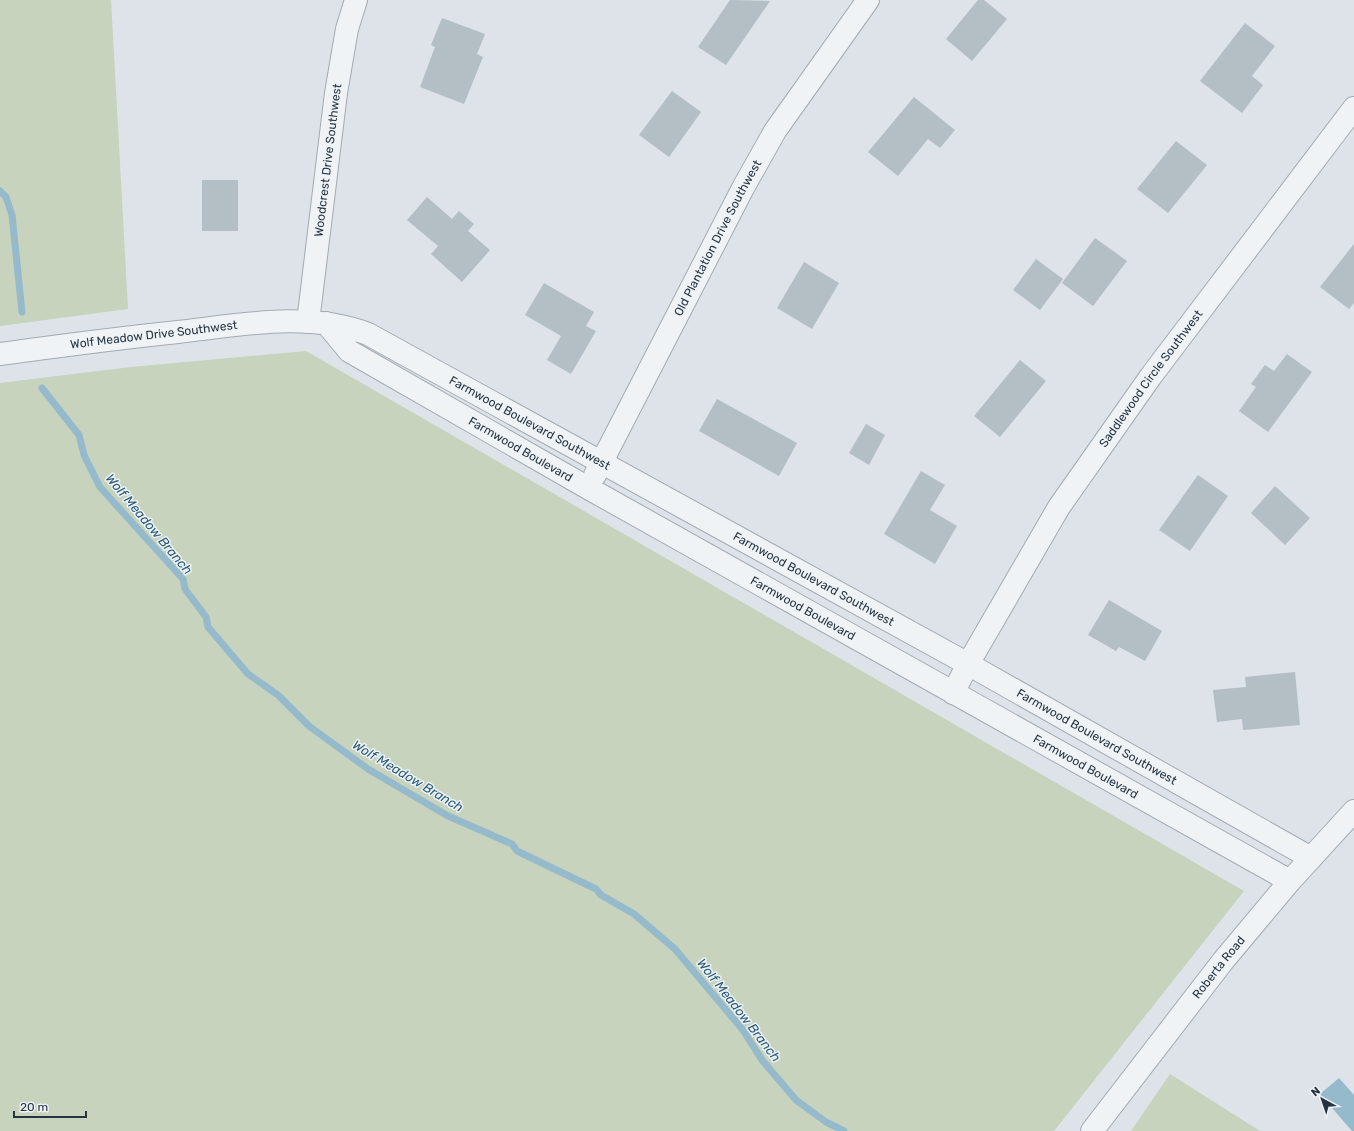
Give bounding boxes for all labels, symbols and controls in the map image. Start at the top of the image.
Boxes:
street label: Woodcrest Drive Southwest [311,82,345,238]
street label: Old Plantation Drive Southwest [671,157,764,318]
street label: Saddlewood Circle Southwest [1096,307,1206,450]
street label: Wolf Meadow Drive Southwest [69,318,238,352]
street label: Farmwood Boulevard Southwest [447,373,613,473]
street label: Farmwood Boulevard [466,414,576,486]
water label: Wolf Meadow Branch [103,471,195,577]
street label: Farmwood Boulevard Southwest [731,529,897,629]
street label: Farmwood Boulevard [748,574,858,644]
street label: Farmwood Boulevard Southwest [1014,687,1180,787]
street label: Farmwood Boulevard [1031,732,1141,802]
water label: Wolf Meadow Branch [350,737,466,815]
street label: Roberta Road [1190,933,1248,1001]
water label: Wolf Meadow Branch [694,956,784,1065]
north arrow [1302,1079,1342,1119]
text: N [1309,1084,1323,1099]
scale bar [14,1093,86,1119]
text: 20 m [20,1100,48,1114]

